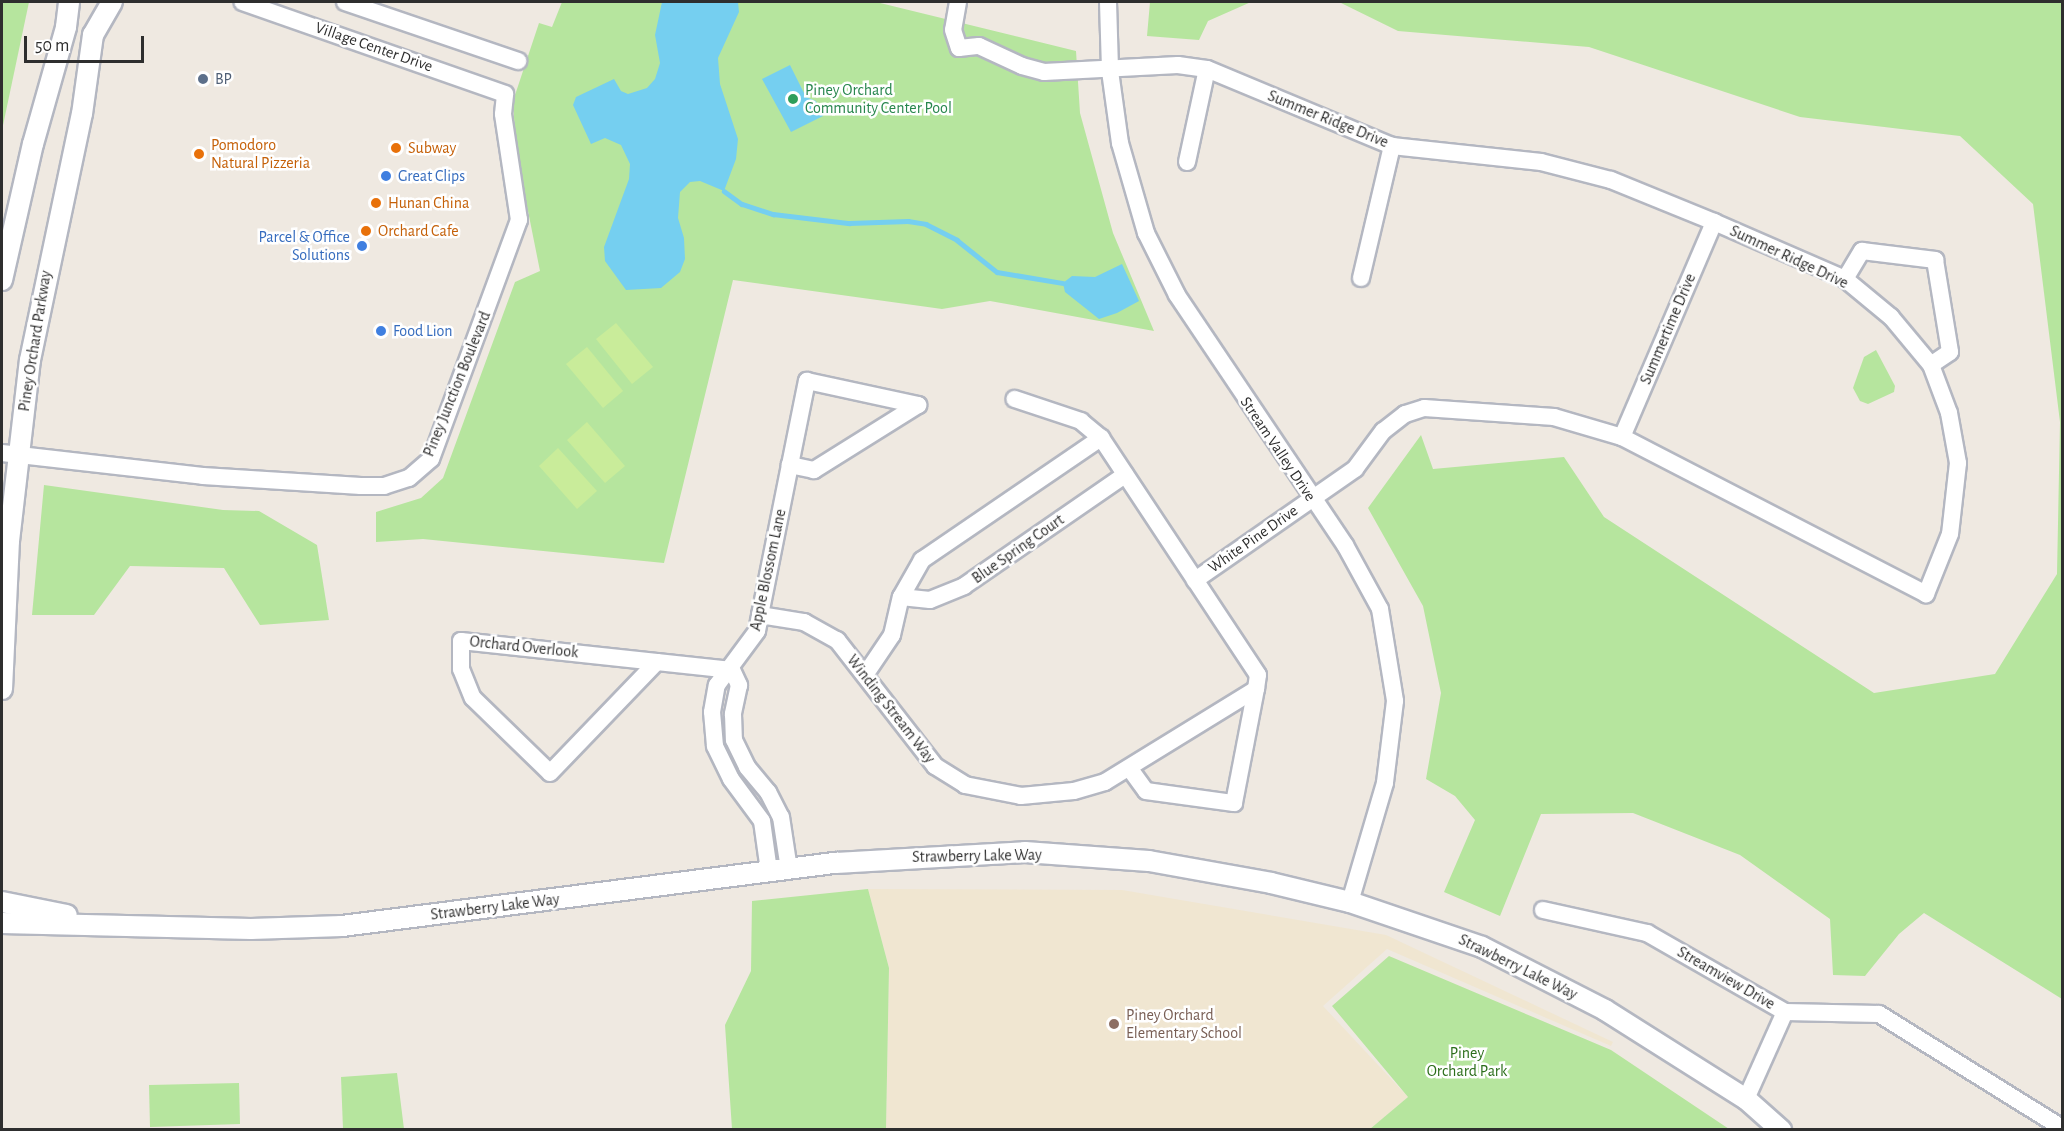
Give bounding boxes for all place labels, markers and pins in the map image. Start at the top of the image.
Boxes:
place label: BP [215,69,232,89]
marker: BP [196,72,210,86]
place label: Piney Orchard Community Center Pool [805,80,952,118]
marker: Piney Orchard Community Center Pool [786,92,800,106]
place label: Pomodoro Natural Pizzeria [211,135,310,173]
place label: Subway [408,138,456,158]
marker: Subway [389,141,403,155]
marker: Pomodoro Natural Pizzeria [192,147,206,161]
place label: Great Clips [398,166,465,186]
marker: Great Clips [379,169,393,183]
place label: Hunan China [388,193,469,213]
marker: Hunan China [369,196,383,210]
place label: Orchard Cafe [378,221,459,241]
marker: Orchard Cafe [359,224,373,238]
place label: Parcel & Office Solutions [258,227,350,265]
marker: Parcel & Office Solutions [355,239,369,253]
place label: Food Lion [393,321,452,341]
marker: Food Lion [374,324,388,338]
place label: Piney Orchard Elementary School [1126,1005,1242,1043]
marker: Piney Orchard Elementary School [1107,1017,1121,1031]

